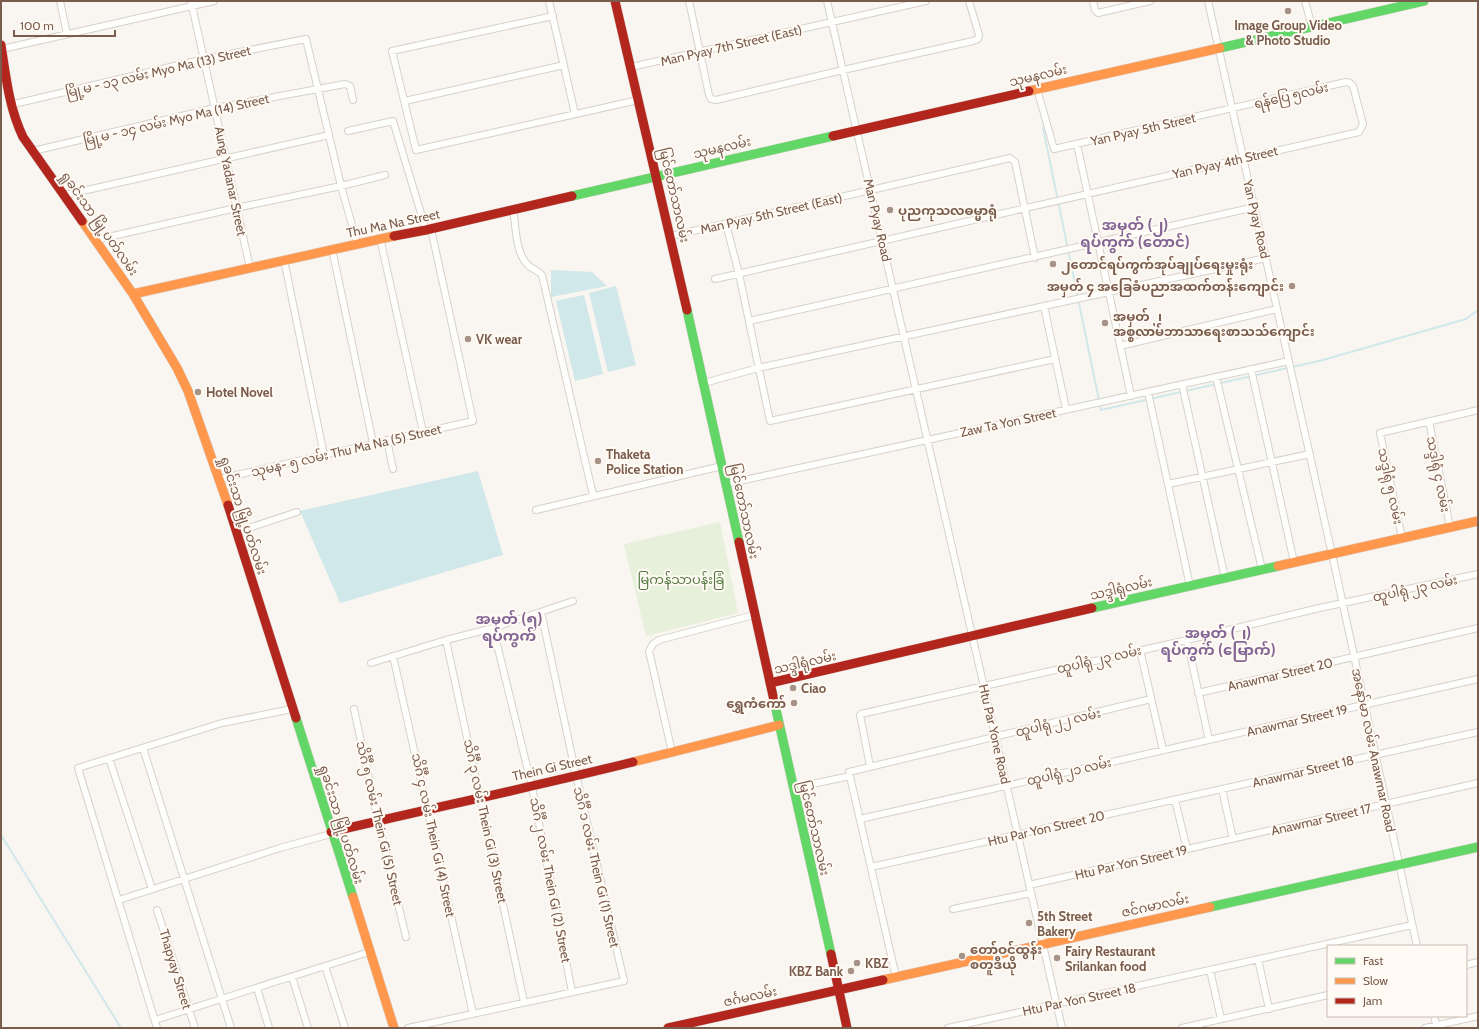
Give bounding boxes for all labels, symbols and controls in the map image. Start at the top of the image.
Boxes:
marker: Image Group Video & Photo Studio [1283,6,1293,16]
scale bar [14,12,115,38]
place label: Image Group Video & Photo Studio [1234,17,1342,48]
text: 100 m [20,18,54,33]
street label: Man Pyay 7th Street (East) [659,21,803,69]
street label: မြို့မ - ၁၃ လမ်း Myo Ma (13) Street [64,42,254,103]
street label: သုမနလမ်း [1008,61,1069,92]
street label: ရန်ပြေ ၅လမ်း [1252,79,1330,114]
street label: မြို့မ - ၁၄ လမ်း Myo Ma (14) Street [81,90,272,151]
street label: Yan Pyay 5th Street [1088,109,1198,149]
street label: Aung Yadanar Street [212,125,251,238]
street label: သုမနလမ်း [692,133,753,164]
street label: Yan Pyay 4th Street [1170,142,1280,182]
street label: မြင်တော်သာလမ်း [653,146,694,245]
street label: ရှုခင်းသာ မြို့ပတ်လမ်း [55,168,142,280]
street label: Man Pyay Road [861,177,895,263]
street label: Yan Pyay Road [1240,177,1274,260]
street label: Man Pyay 5th Street (East) [698,189,844,237]
place label: ပုညကုသလဓမ္မာရုံ [898,202,997,222]
street label: Thu Ma Na Street [345,205,442,241]
marker: ပုညကုသလဓမ္မာရုံ [885,205,895,215]
district label: အမှတ် (၂) ရပ်ကွက် (တောင်) [1080,215,1190,254]
place label: ၂တောင်ရပ်ကွက်အုပ်ချုပ်ရေးမှုးရုံး [1061,255,1253,276]
marker: ၂တောင်ရပ်ကွက်အုပ်ချုပ်ရေးမှုးရုံး [1048,259,1058,269]
place label: အမှတ် ၄ အခြေခံပညာအထက်တန်းကျောင်း [1047,277,1284,298]
marker: အမှတ် ၄ အခြေခံပညာအထက်တန်းကျောင်း [1287,281,1297,291]
place label: အမှတ် ၂ အစ္စလာမ်ဘာသာရေးစာသသ်ကျောင်း [1113,307,1315,343]
marker: အမှတ် ၂ အစ္စလာမ်ဘာသာရေးစာသသ်ကျောင်း [1100,318,1110,328]
place label: VK wear [476,331,523,347]
marker: VK wear [463,334,473,344]
place label: Hotel Novel [206,384,273,400]
marker: Hotel Novel [193,387,203,397]
street label: Zaw Ta Yon Street [959,404,1058,440]
street label: သုမန- ၅ လမ်း Thu Ma Na (5) Street [249,420,444,483]
street label: သဒ္ဒါရုံ ၄ လမ်း [1421,435,1454,514]
place label: Thaketa Police Station [606,446,683,477]
street label: သဒ္ဒါရုံ ၅ လမ်း [1372,446,1407,526]
street label: ရှုခင်းသာ မြို့ပတ်လမ်း [214,453,271,577]
marker: Thaketa Police Station [593,456,603,466]
street label: မြင်တော်သာလမ်း [724,462,763,561]
park label: မြကန်သာပန်းခြံ [638,571,725,590]
street label: ထူပါရုံ ၂၃ လမ်း [1371,571,1459,608]
street label: သဒ္ဒါရုံလမ်း [1088,573,1154,606]
district label: အမှတ် (၅) ရပ်ကွက် [476,609,543,648]
district label: အမှတ် (၂) ရပ်ကွက် (မြောက်) [1160,623,1276,662]
street label: ထူပါရုံ ၂၃ လမ်း [1055,641,1144,679]
street label: သဒ္ဒါရုံလမ်း [772,647,838,680]
street label: Anawmar Street 20 [1226,654,1334,694]
street label: အနော်မာ လမ်း Anawmar Road [1346,666,1399,834]
place label: Ciao [801,680,827,696]
street label: Htu Par Yone Road [976,682,1014,786]
marker: Ciao [788,683,798,693]
place label: ရွှေကံကော် [726,694,786,714]
marker: ရွှေကံကော် [789,698,799,708]
street label: Anawmar Street 19 [1245,701,1349,739]
street label: ထူပါရုံ ၂၂ လမ်း [1014,704,1103,743]
street label: သိင်္ဂီ ၃ လမ်း Thein Gi (3) Street [458,738,511,906]
street label: သိင်္ဂီ ၅ လမ်း Thein Gi (5) Street [350,739,407,908]
street label: Thein Gi Street [511,750,594,784]
street label: သိင်္ဂီ ၄ လမ်း Thein Gi (4) Street [406,751,459,920]
street label: Anawmar Street 18 [1251,751,1356,790]
street label: ထူပါရုံ ၂၁ လမ်း [1025,753,1114,791]
street label: ရှုခင်းသာ မြို့ပတ်လမ်း [313,762,368,887]
street label: မြင်တော်သာလမ်း [793,779,834,878]
street label: သိင်္ဂီ ၁ လမ်း Thein Gi (1) Street [571,785,623,950]
street label: သိင်္ဂီ ၂ လမ်း Thein Gi (2) Street [524,796,575,965]
street label: Anawmar Street 17 [1269,800,1373,838]
street label: Htu Par Yon Street 20 [986,807,1106,849]
street label: Htu Par Yon Street 19 [1073,841,1189,883]
street label: ဇင်ဂမာလမ်း [1120,890,1190,920]
place label: 5th Street Bakery [1037,908,1093,939]
marker: 5th Street Bakery [1024,918,1034,928]
street label: Thapyay Street [156,927,196,1011]
place label: တော်ဝင်ထွန်း စတူဒီယို [970,940,1042,976]
place label: Fairy Restaurant Srilankan food [1065,943,1156,974]
legend [1327,945,1467,1017]
marker: တော်ဝင်ထွန်း စတူဒီယို [957,951,967,961]
marker: Fairy Restaurant Srilankan food [1052,953,1062,963]
text: Fast [1363,953,1383,968]
place label: KBZ [865,955,889,971]
marker: KBZ [852,958,862,968]
place label: KBZ Bank [789,963,844,979]
marker: KBZ Bank [846,966,856,976]
text: Slow [1363,973,1388,988]
street label: Htu Par Yon Street 18 [1021,979,1137,1019]
street label: ဇင်္ဂမလမ်း [722,983,778,1009]
text: Jam [1362,993,1382,1008]

